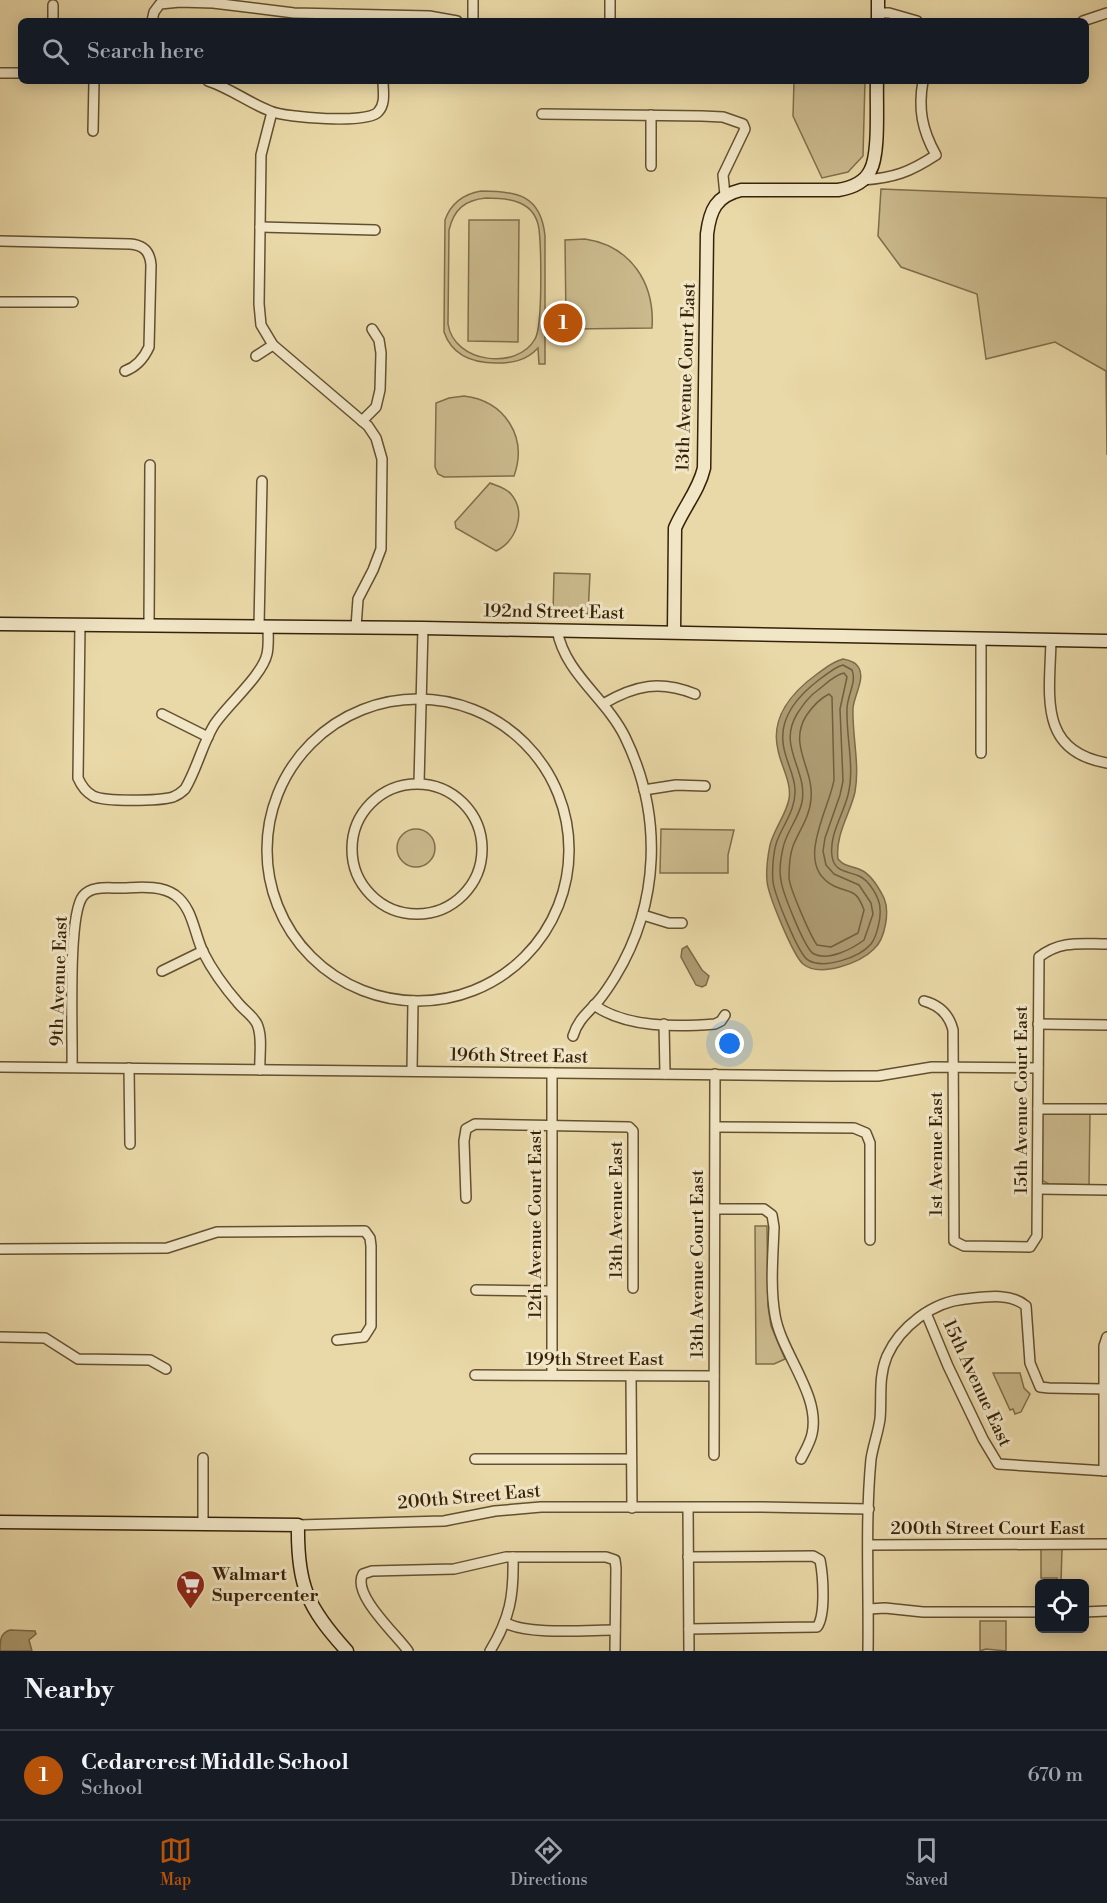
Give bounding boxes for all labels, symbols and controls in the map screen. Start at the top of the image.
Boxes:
search box [18,18,1089,84]
icon: search [39,35,72,68]
text: Search here [87,38,204,65]
street label: 13th Avenue Court East [671,282,701,472]
pin: 1 [544,300,582,346]
street label: 192nd Street East [483,599,626,625]
street label: 9th Avenue East [45,915,73,1047]
street label: 15th Avenue Court East [1010,1005,1033,1194]
your location [715,1029,744,1058]
street label: 196th Street East [450,1043,589,1069]
street label: 1st Avenue East [925,1091,948,1216]
street label: 12th Avenue Court East [524,1129,547,1319]
street label: 13th Avenue East [605,1141,628,1279]
street label: 13th Avenue Court East [686,1169,709,1358]
street label: 15th Avenue East [937,1316,1017,1451]
street label: 199th Street East [526,1348,665,1371]
street label: 200th Street East [396,1479,542,1515]
street label: 200th Street Court East [891,1517,1086,1540]
place label: Walmart Supercenter [211,1563,319,1607]
supermarket icon: Walmart Supercenter [175,1568,207,1610]
map controls [1035,1579,1089,1633]
button: locate [1035,1579,1089,1633]
text: Nearby [24,1674,114,1706]
text: Cedarcrest Middle School [81,1749,349,1776]
text: 1 [39,1763,48,1788]
text: 670 m [1027,1763,1083,1788]
text: School [81,1776,143,1801]
tab: Map [159,1834,192,1890]
tab: Directions [510,1834,588,1890]
tab: Saved [906,1834,948,1890]

